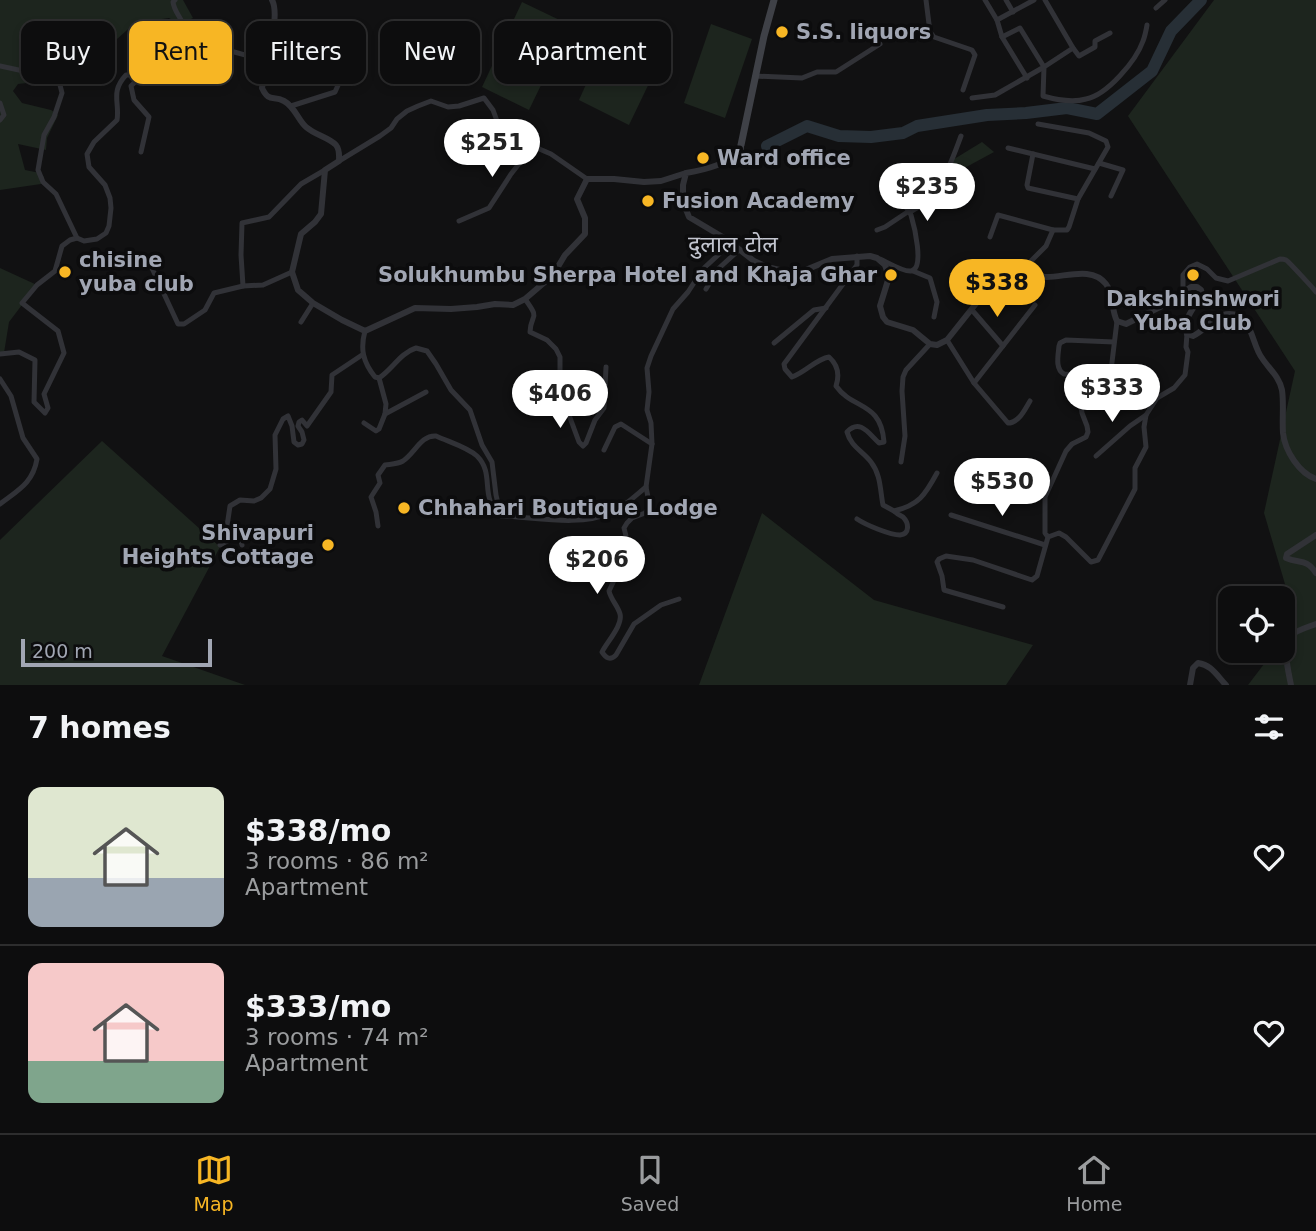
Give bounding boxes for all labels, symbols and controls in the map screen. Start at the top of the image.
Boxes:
place label: S.S. liquors [796,20,931,44]
chip: Buy [21,21,115,84]
chip: Rent [129,21,232,84]
chip: Filters [246,21,366,84]
chip: New [380,21,480,84]
chip: Apartment [494,21,671,84]
marker: S.S. liquors [774,24,790,40]
pin: $251 [451,120,533,179]
text: $251 [460,129,524,155]
place label: Ward office [717,146,851,170]
marker: Ward office [695,150,711,166]
pin: $235 [886,164,968,223]
text: $235 [895,173,959,199]
place label: Fusion Academy [662,189,855,213]
marker: Fusion Academy [640,193,656,209]
district label: दुलाल टोल [688,231,778,259]
place label: chisine yuba club [79,248,194,296]
pin: $338 [956,260,1038,319]
place label: Solukhumbu Sherpa Hotel and Khaja Ghar [378,263,878,287]
marker: chisine yuba club [57,264,73,280]
marker: Solukhumbu Sherpa Hotel and Khaja Ghar [883,267,899,283]
marker: Dakshinshwori Yuba Club [1185,267,1201,283]
text: $338 [965,269,1029,295]
place label: Dakshinshwori Yuba Club [1106,287,1280,335]
pin: $333 [1071,364,1153,424]
pin: $406 [519,370,601,430]
text: $333 [1080,374,1144,400]
text: $406 [528,380,592,406]
pin: $530 [961,458,1043,518]
text: $530 [970,468,1034,494]
place label: Chhahari Boutique Lodge [418,496,718,520]
marker: Chhahari Boutique Lodge [396,500,412,516]
place label: Shivapuri Heights Cottage [122,521,314,569]
pin: $206 [556,536,638,596]
marker: Shivapuri Heights Cottage [320,537,336,553]
text: $206 [565,546,629,572]
map controls [1218,586,1295,663]
button: locate [1218,586,1295,663]
scale bar [21,636,212,668]
text: 200 m [32,640,93,662]
icon: filters [1250,708,1288,746]
text: 7 homes [28,710,171,745]
text: $338/mo [245,813,391,848]
icon: home [84,815,168,899]
icon: heart [1250,838,1288,876]
text: 3 rooms · 86 m² [245,848,429,874]
text: Apartment [245,874,368,900]
text: $333/mo [245,989,391,1024]
icon: home [84,991,168,1075]
icon: heart [1250,1014,1288,1052]
text: 3 rooms · 74 m² [245,1024,429,1050]
text: Apartment [245,1050,368,1076]
tab: Map [194,1151,234,1215]
tab: Saved [621,1151,679,1215]
tab: Home [1066,1151,1122,1215]

